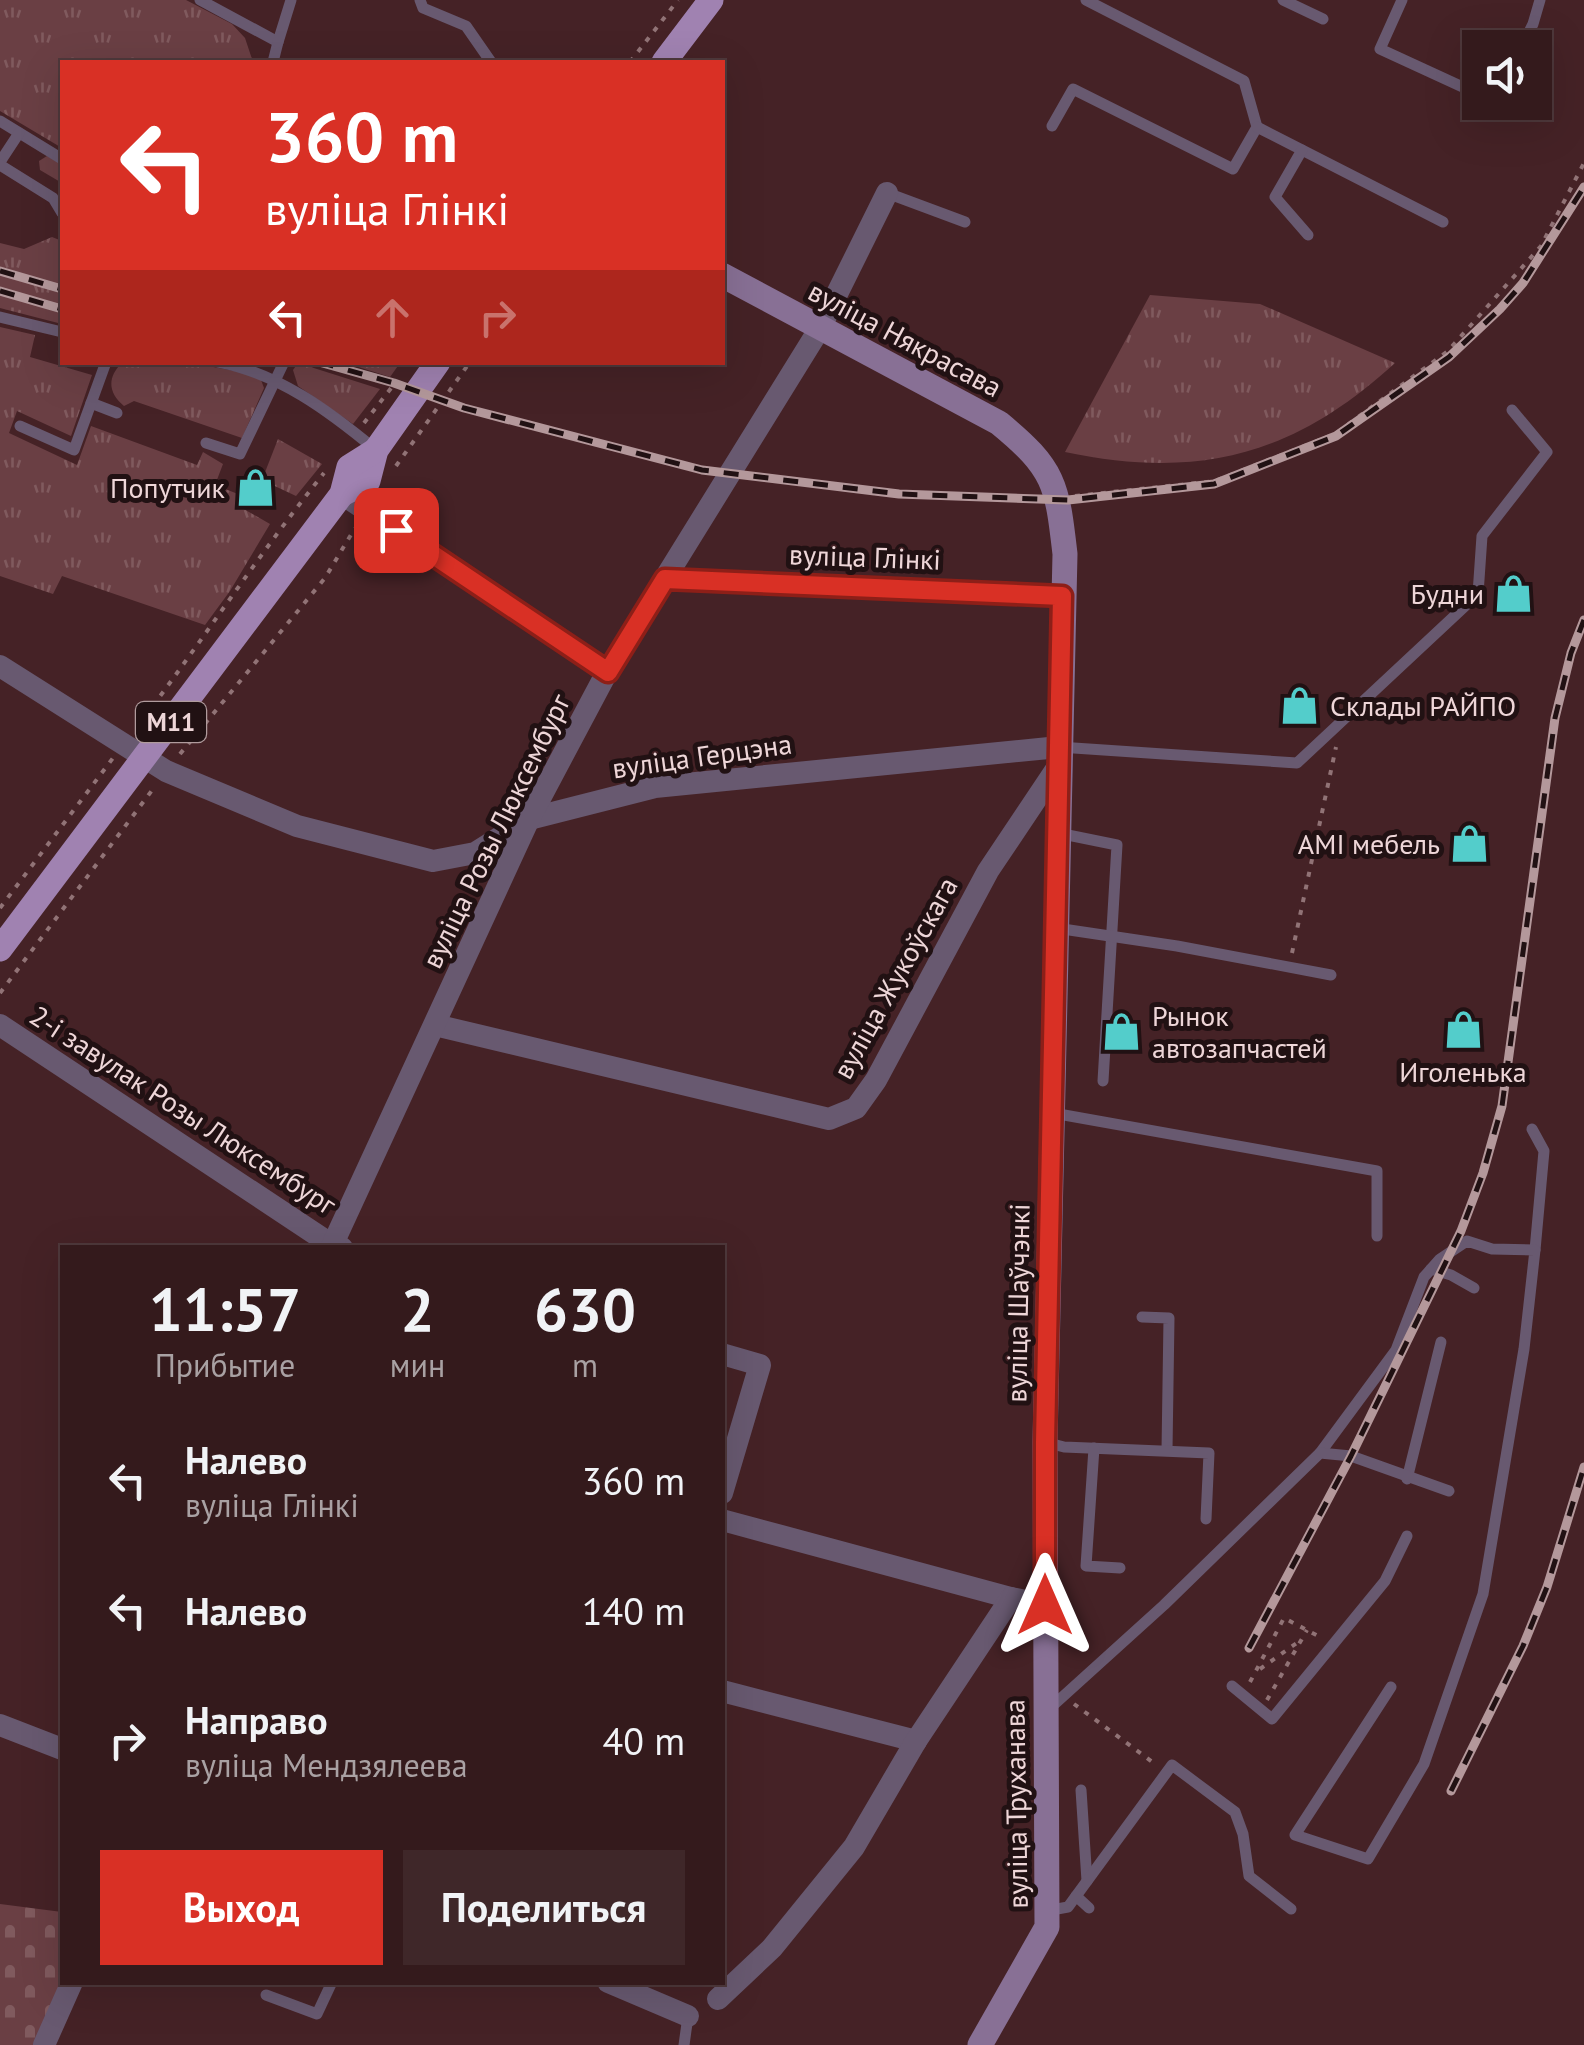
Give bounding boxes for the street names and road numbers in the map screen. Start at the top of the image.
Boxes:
street label: вуліца Някрасава [802,272,1008,405]
street label: вуліца Глінкі [788,535,942,578]
street label: вуліца Розы Люксембург [413,687,578,974]
road number: М11 [136,702,206,742]
street label: вуліца Герцэна [610,725,794,786]
street label: вуліца Жукоўскага [824,870,965,1085]
street label: 2-і завулак Розы Люксембург [23,997,344,1223]
street label: вуліца Шаўчэнкі [997,1203,1038,1403]
street label: вуліца Труханава [995,1699,1036,1909]

